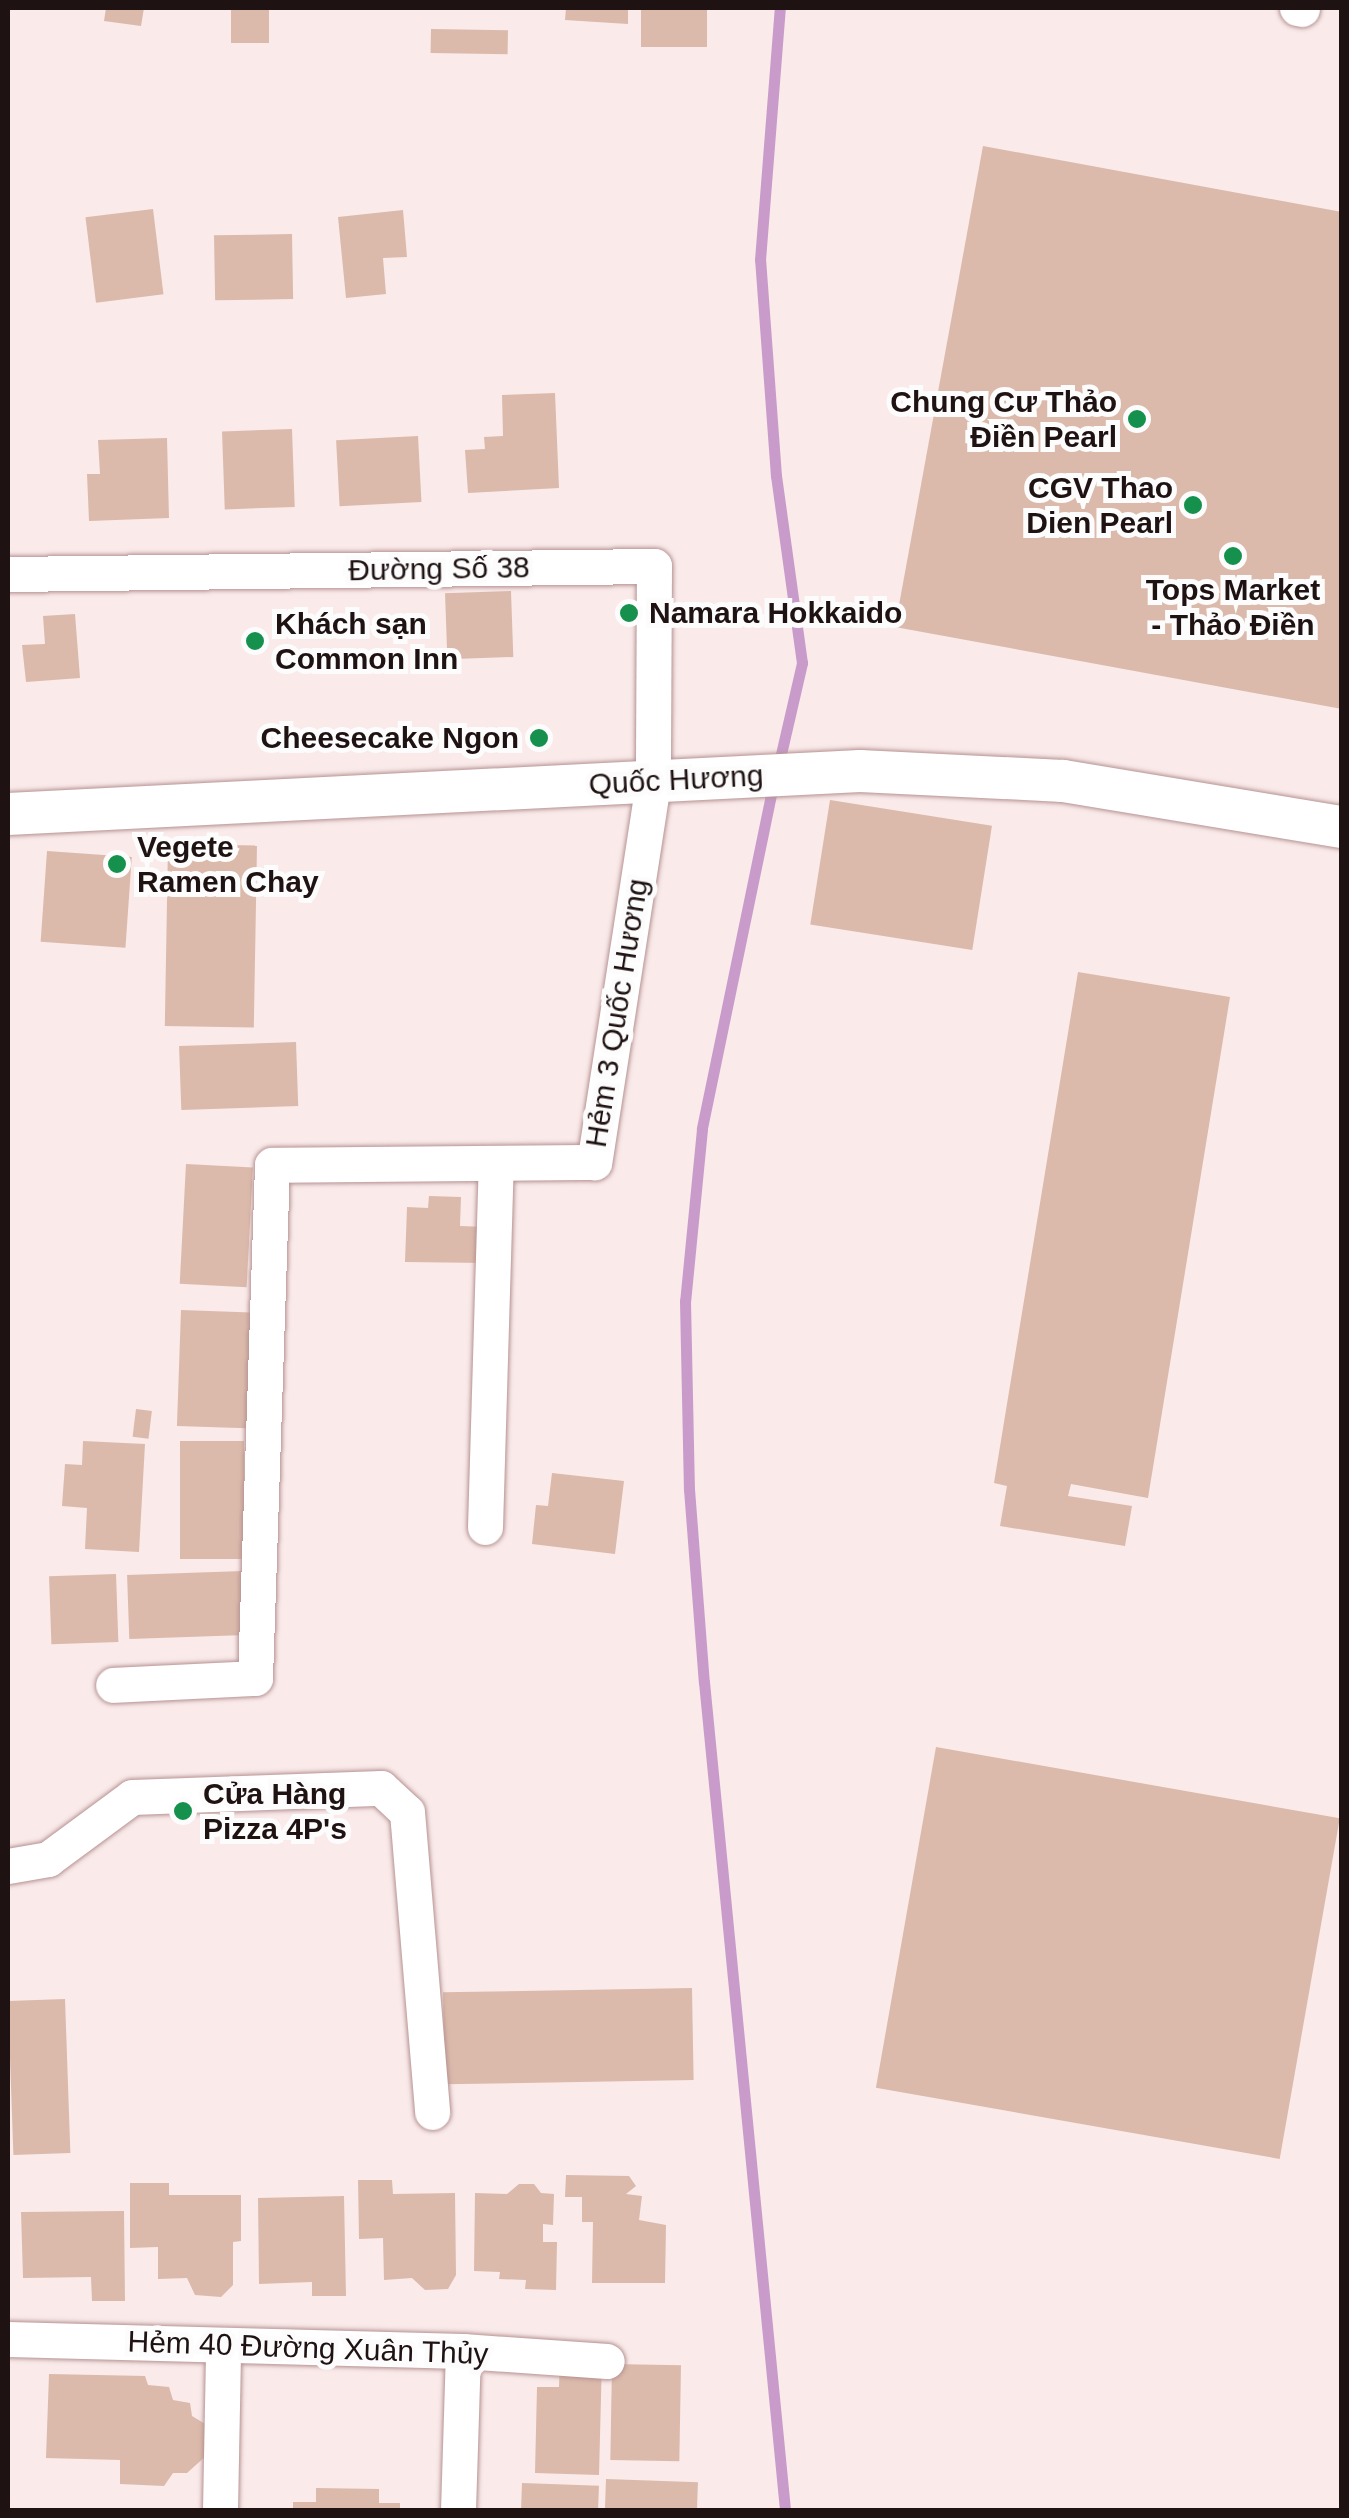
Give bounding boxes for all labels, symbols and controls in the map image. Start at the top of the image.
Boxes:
place label: Chung Cư Thảo Điền Pearl [890,384,1117,454]
marker: Chung Cư Thảo Điền Pearl [1126,408,1148,430]
place label: CGV Thao Dien Pearl [1026,470,1173,540]
marker: CGV Thao Dien Pearl [1182,494,1204,516]
marker: Tops Market - Thảo Điền [1222,545,1244,567]
street label: Đường Số 38 [348,549,530,589]
place label: Tops Market - Thảo Điền [1146,572,1320,642]
place label: Namara Hokkaido [649,595,902,631]
marker: Namara Hokkaido [618,602,640,624]
place label: Khách sạn Common Inn [275,606,458,676]
marker: Khách sạn Common Inn [244,630,266,652]
place label: Cheesecake Ngon [261,720,519,756]
marker: Cheesecake Ngon [528,727,550,749]
street label: Quốc Hương [588,757,764,803]
place label: Vegete Ramen Chay [137,829,319,900]
marker: Vegete Ramen Chay [106,853,128,875]
street label: Hẻm 3 Quốc Hương [578,876,656,1150]
place label: Cửa Hàng Pizza 4P's [203,1776,347,1846]
marker: Cửa Hàng Pizza 4P's [172,1800,194,1822]
street label: Hẻm 40 Đường Xuân Thủy [127,2324,489,2372]

